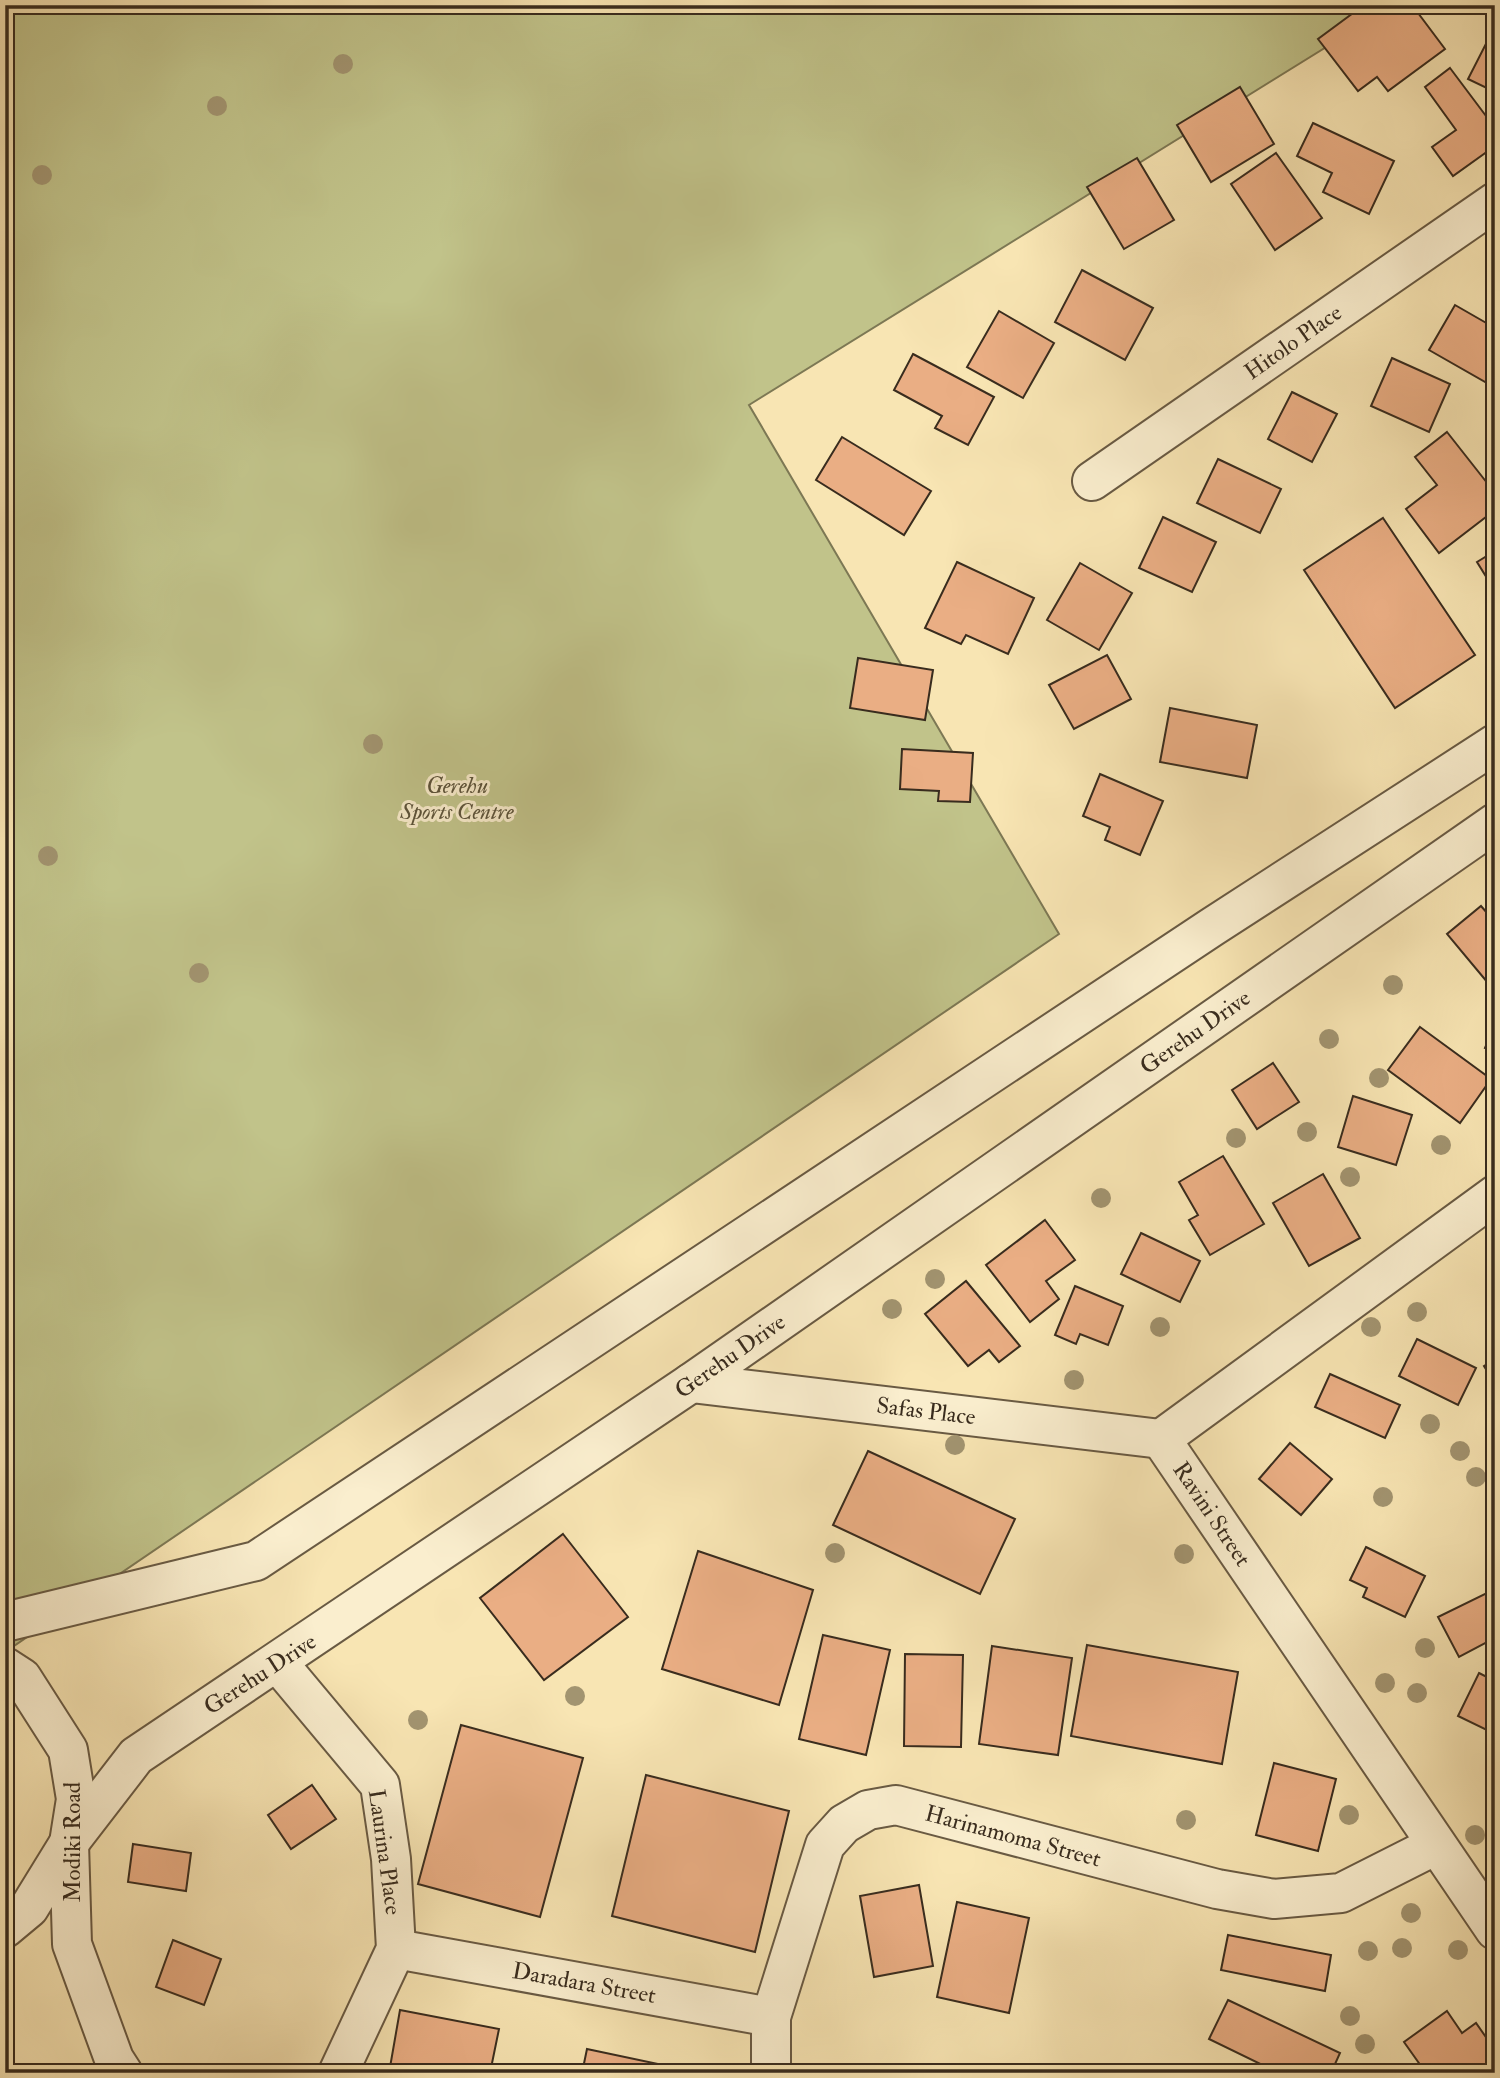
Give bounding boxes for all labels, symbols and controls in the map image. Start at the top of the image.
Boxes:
street label: Hitolo Place [1239,298,1348,386]
park label: Gerehu Sports Centre [399,771,514,826]
street label: Gerehu Drive [1134,983,1256,1081]
street label: Gerehu Drive [669,1307,791,1405]
street label: Safas Place [875,1391,978,1432]
street label: Ravini Street [1166,1456,1258,1572]
street label: Gerehu Drive [198,1627,322,1721]
street label: Modiki Road [58,1782,87,1902]
street label: Laurina Place [362,1787,408,1917]
street label: Harinamoma Street [922,1799,1104,1873]
street label: Daradara Street [510,1956,658,2010]

